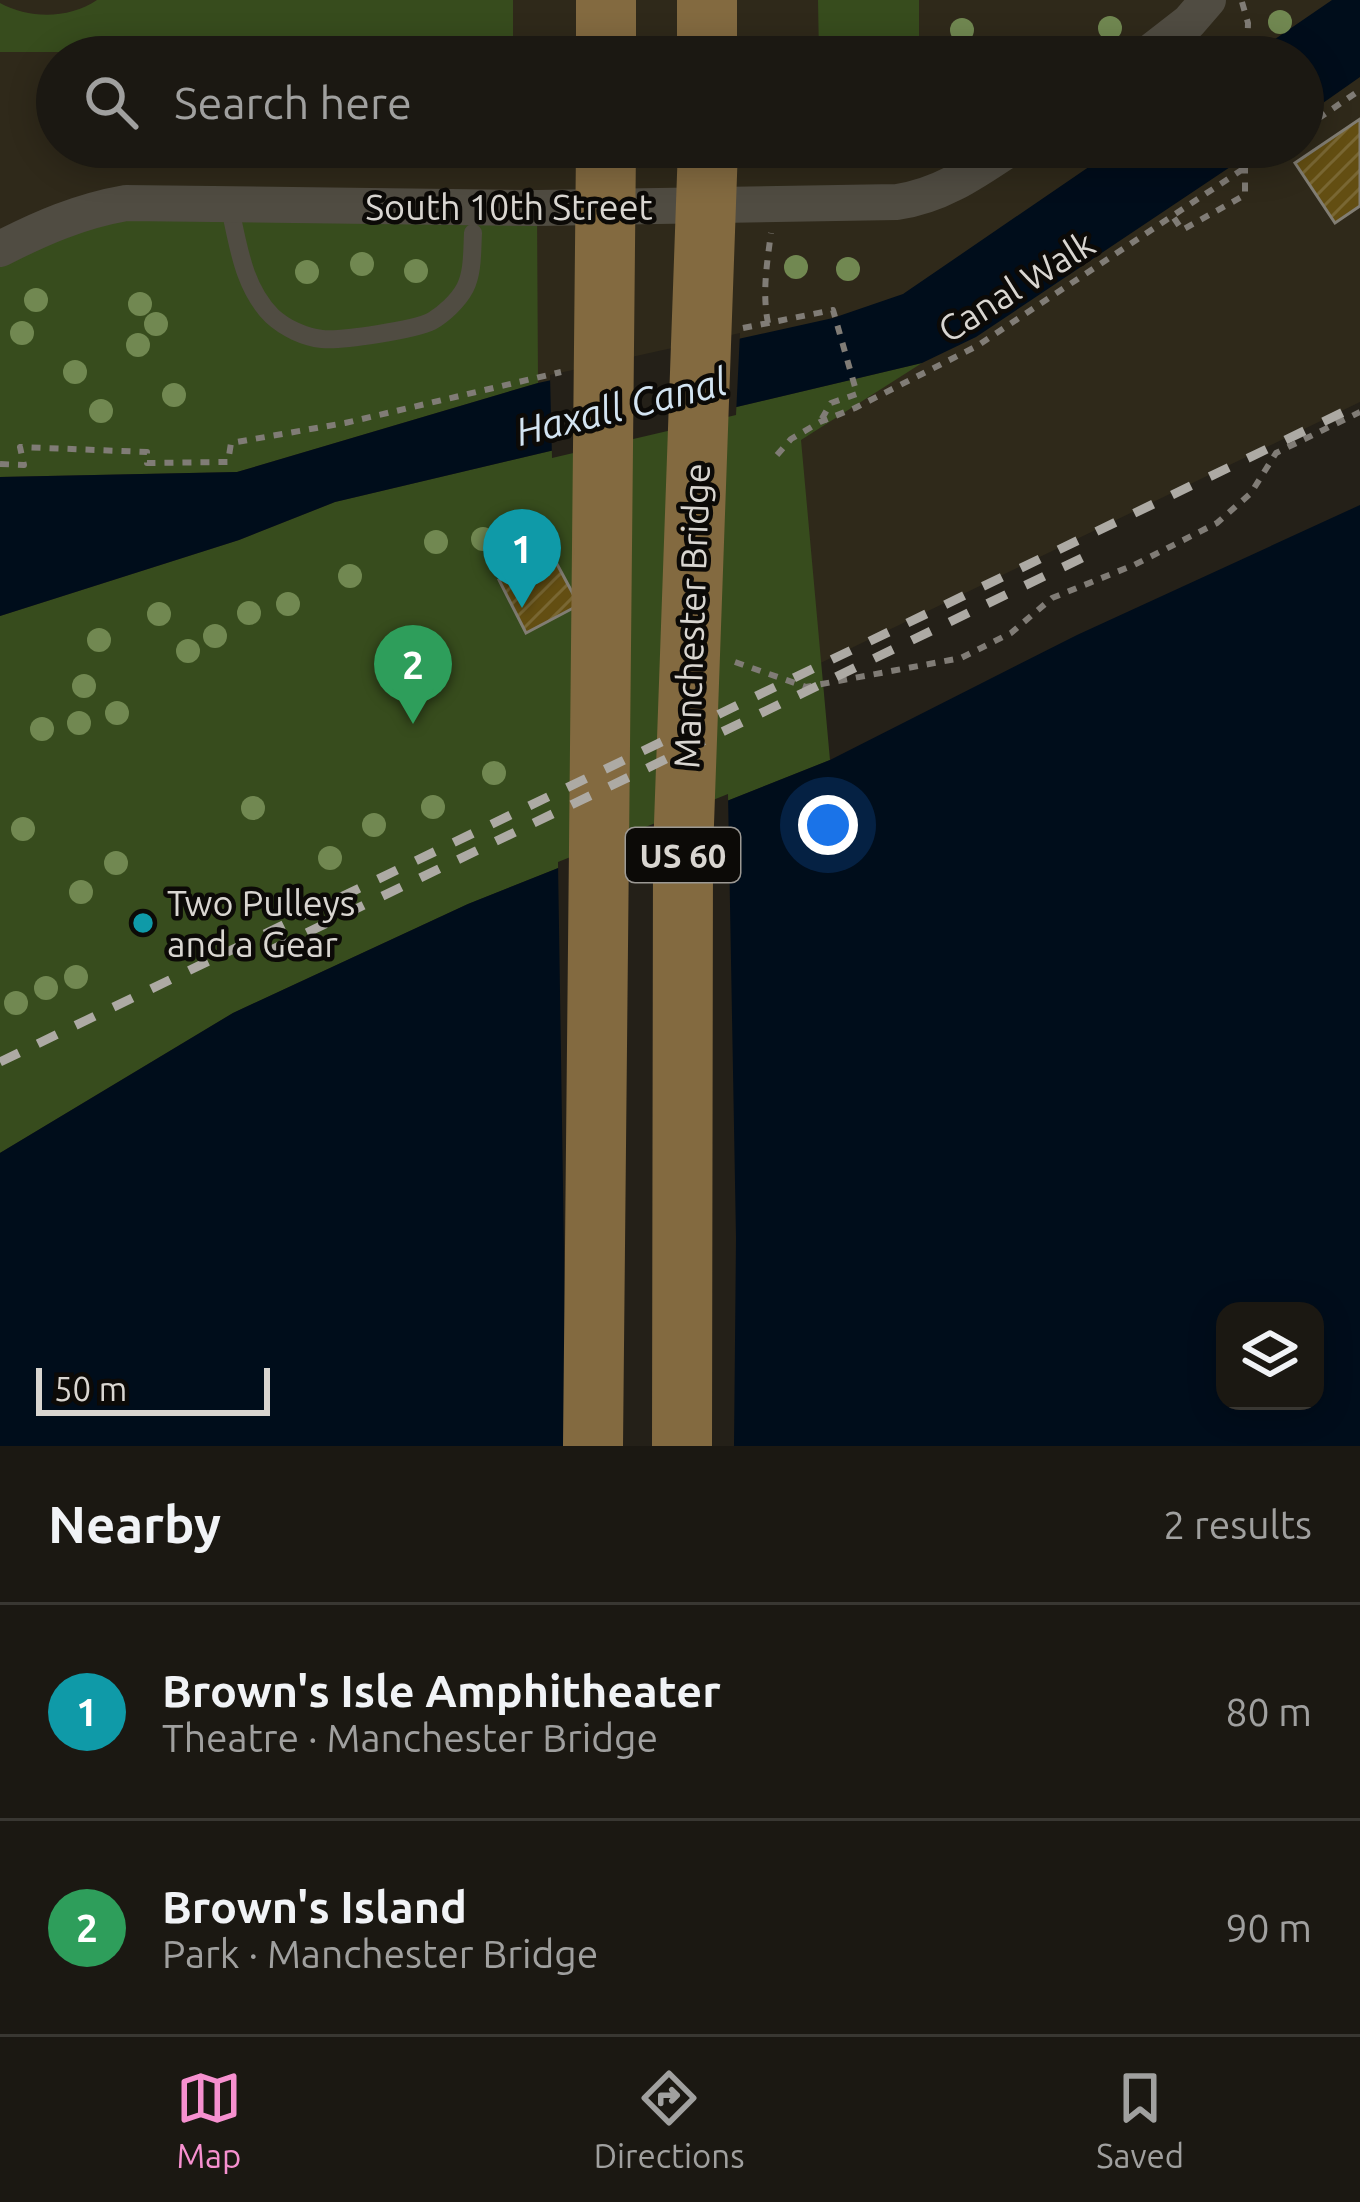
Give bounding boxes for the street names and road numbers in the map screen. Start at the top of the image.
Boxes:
street label: South 10th Street [365,186,653,227]
street label: Canal Walk [930,222,1102,350]
street label: Manchester Bridge [665,462,717,770]
road number: US 60 [626,828,740,882]

